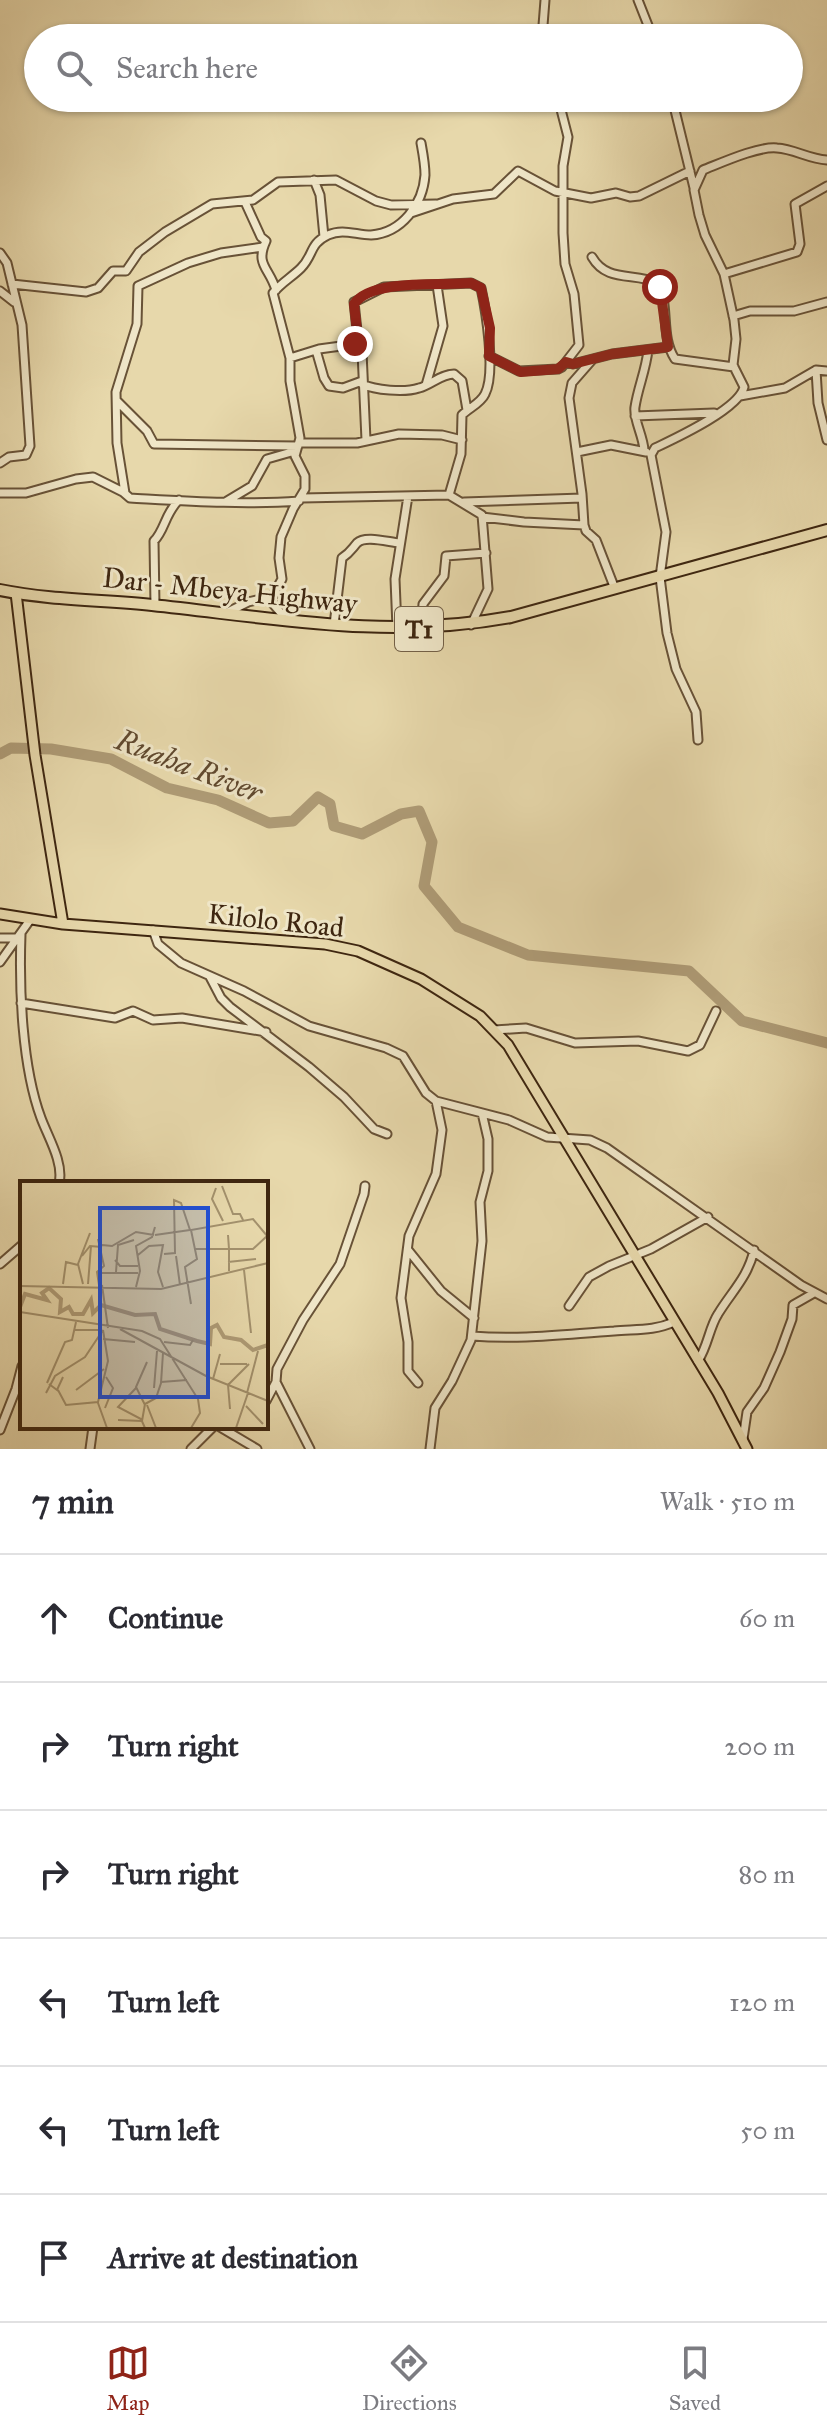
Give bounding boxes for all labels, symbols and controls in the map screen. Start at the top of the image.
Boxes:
search box [24,24,803,112]
icon: search [52,46,96,90]
text: Search here [116,50,258,86]
route start [642,269,678,305]
route end [337,326,373,362]
street label: Dar - Mbeya Highway [101,560,360,621]
road number: T1 [395,607,443,651]
water label: Ruaha River [110,721,269,811]
street label: Kilolo Road [206,896,346,945]
inset map [20,1181,268,1429]
text: 7 min [32,1481,114,1522]
text: Walk · 510 m [660,1485,795,1517]
icon: ahead [32,1596,76,1640]
text: Continue [108,1600,223,1636]
text: 60 m [739,1602,795,1634]
icon: right [32,1724,76,1768]
text: Turn right [108,1728,239,1764]
text: 200 m [724,1730,795,1762]
icon: right [32,1852,76,1896]
text: Turn right [108,1856,239,1892]
text: 80 m [739,1858,795,1890]
icon: left [32,1980,76,2024]
text: Turn left [108,1984,219,2020]
text: 120 m [729,1986,795,2018]
icon: left [32,2108,76,2152]
text: Turn left [108,2112,219,2148]
text: 50 m [740,2114,795,2146]
icon: arrive [32,2236,76,2280]
text: Arrive at destination [108,2240,358,2276]
tab: Map [106,2341,150,2416]
tab: Directions [362,2341,457,2416]
tab: Saved [669,2341,721,2416]

